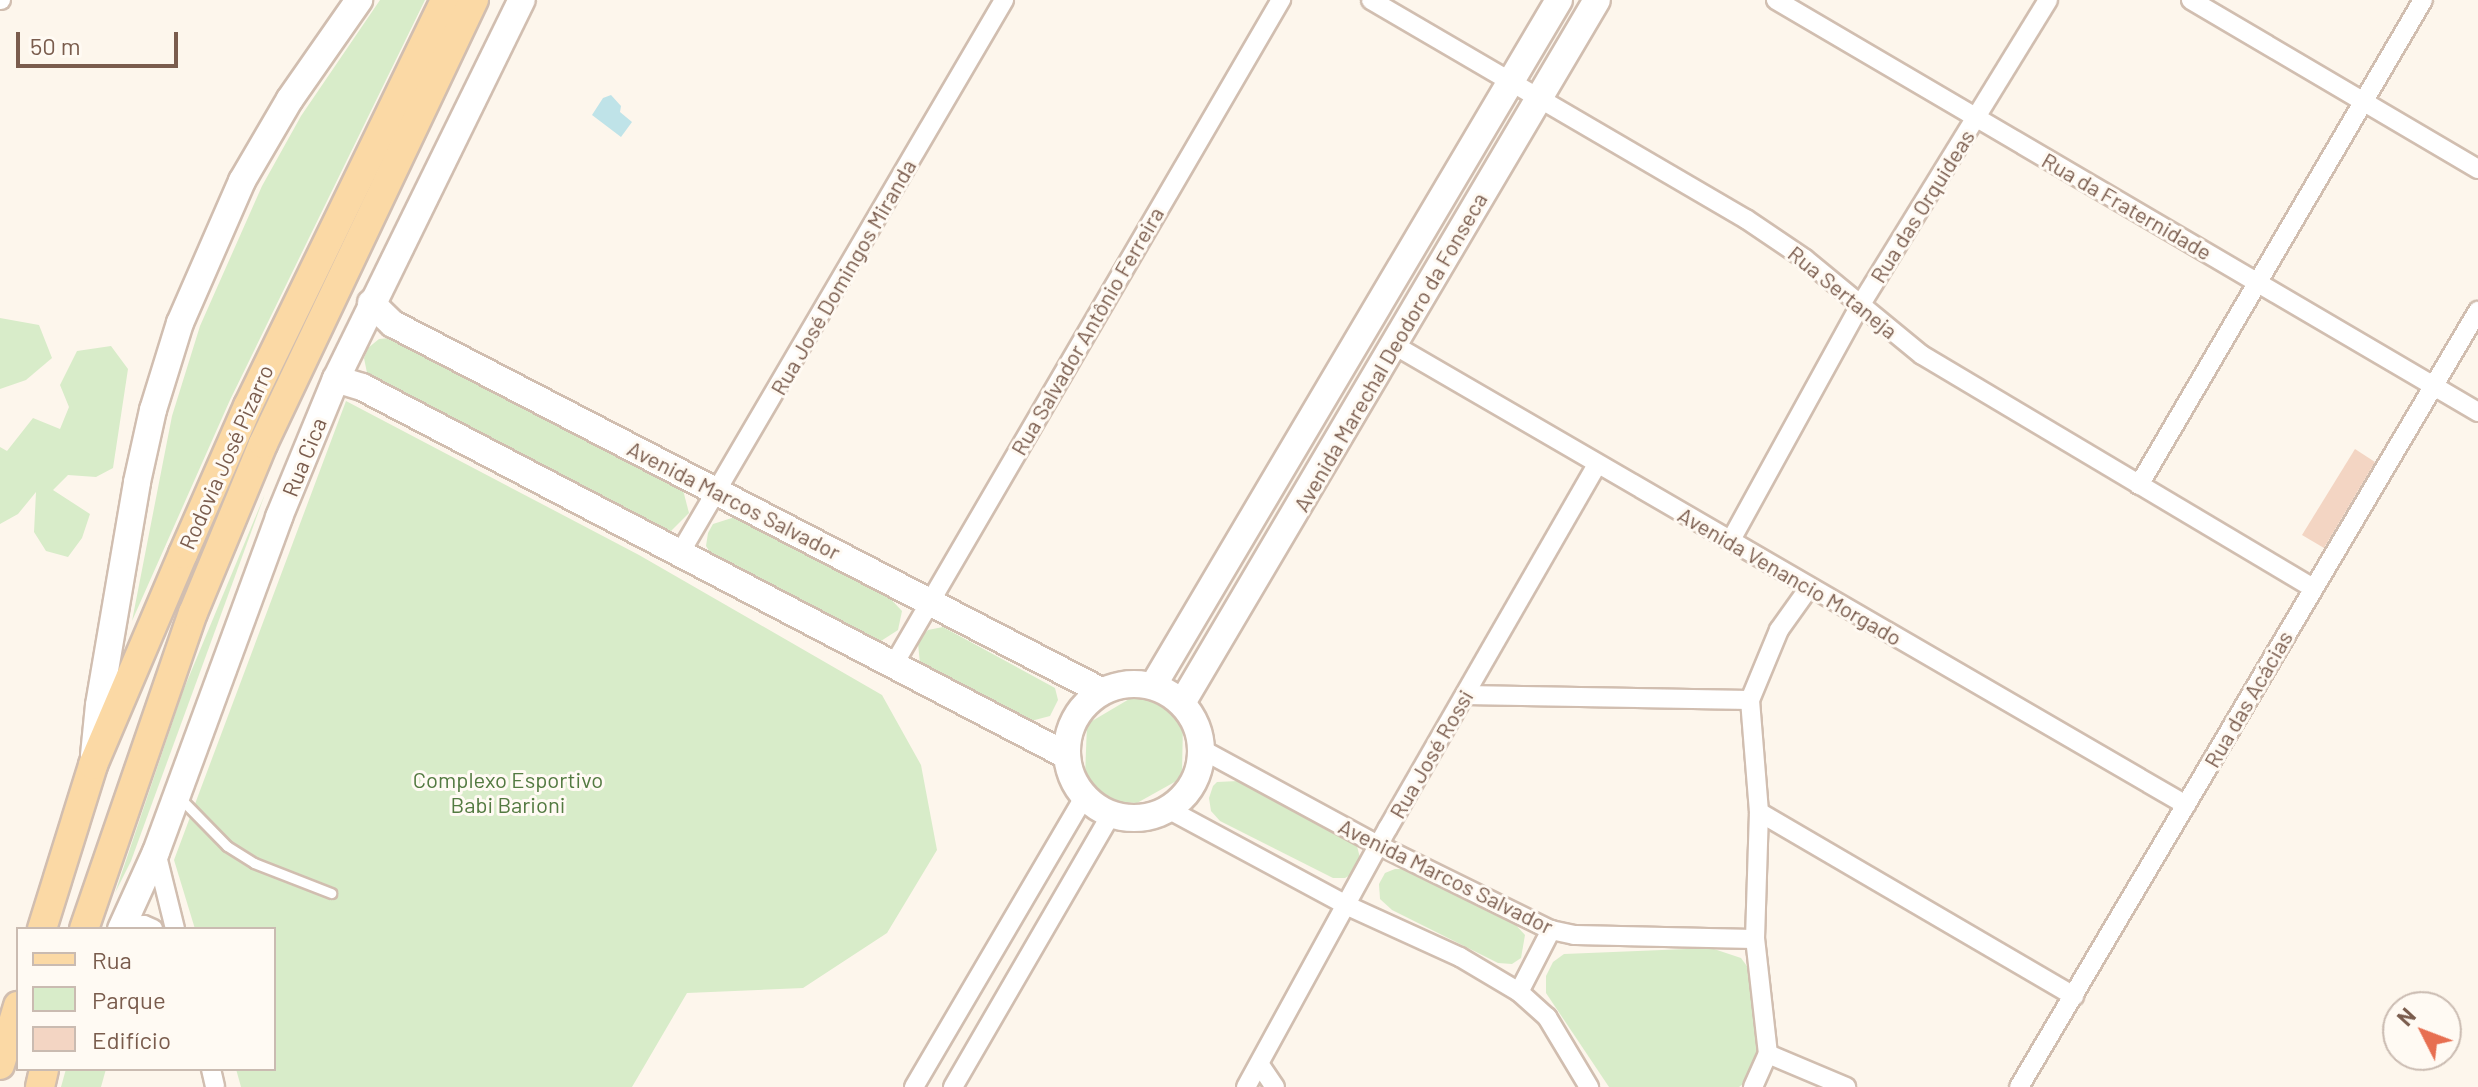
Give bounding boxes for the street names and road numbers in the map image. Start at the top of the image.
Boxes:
street label: Rua das Orquideas [1864,125,1980,287]
street label: Rua da Fraternidade [2037,147,2217,265]
street label: Rua José Domingos Miranda [765,154,921,400]
street label: Avenida Marechal Deodoro da Fonseca [1288,188,1492,516]
street label: Rua Salvador Antônio Ferreira [1005,202,1169,460]
street label: Rua Sertaneja [1783,240,1903,344]
street label: Rodovia José Pizarro [173,360,279,554]
street label: Rua Cica [276,414,332,500]
street label: Avenida Marcos Salvador [623,435,845,565]
street label: Avenida Venancio Morgado [1673,501,1907,651]
street label: Rua das Acácias [2198,626,2298,772]
street label: Rua José Rossi [1384,685,1478,823]
street label: Avenida Marcos Salvador [1334,813,1558,939]

